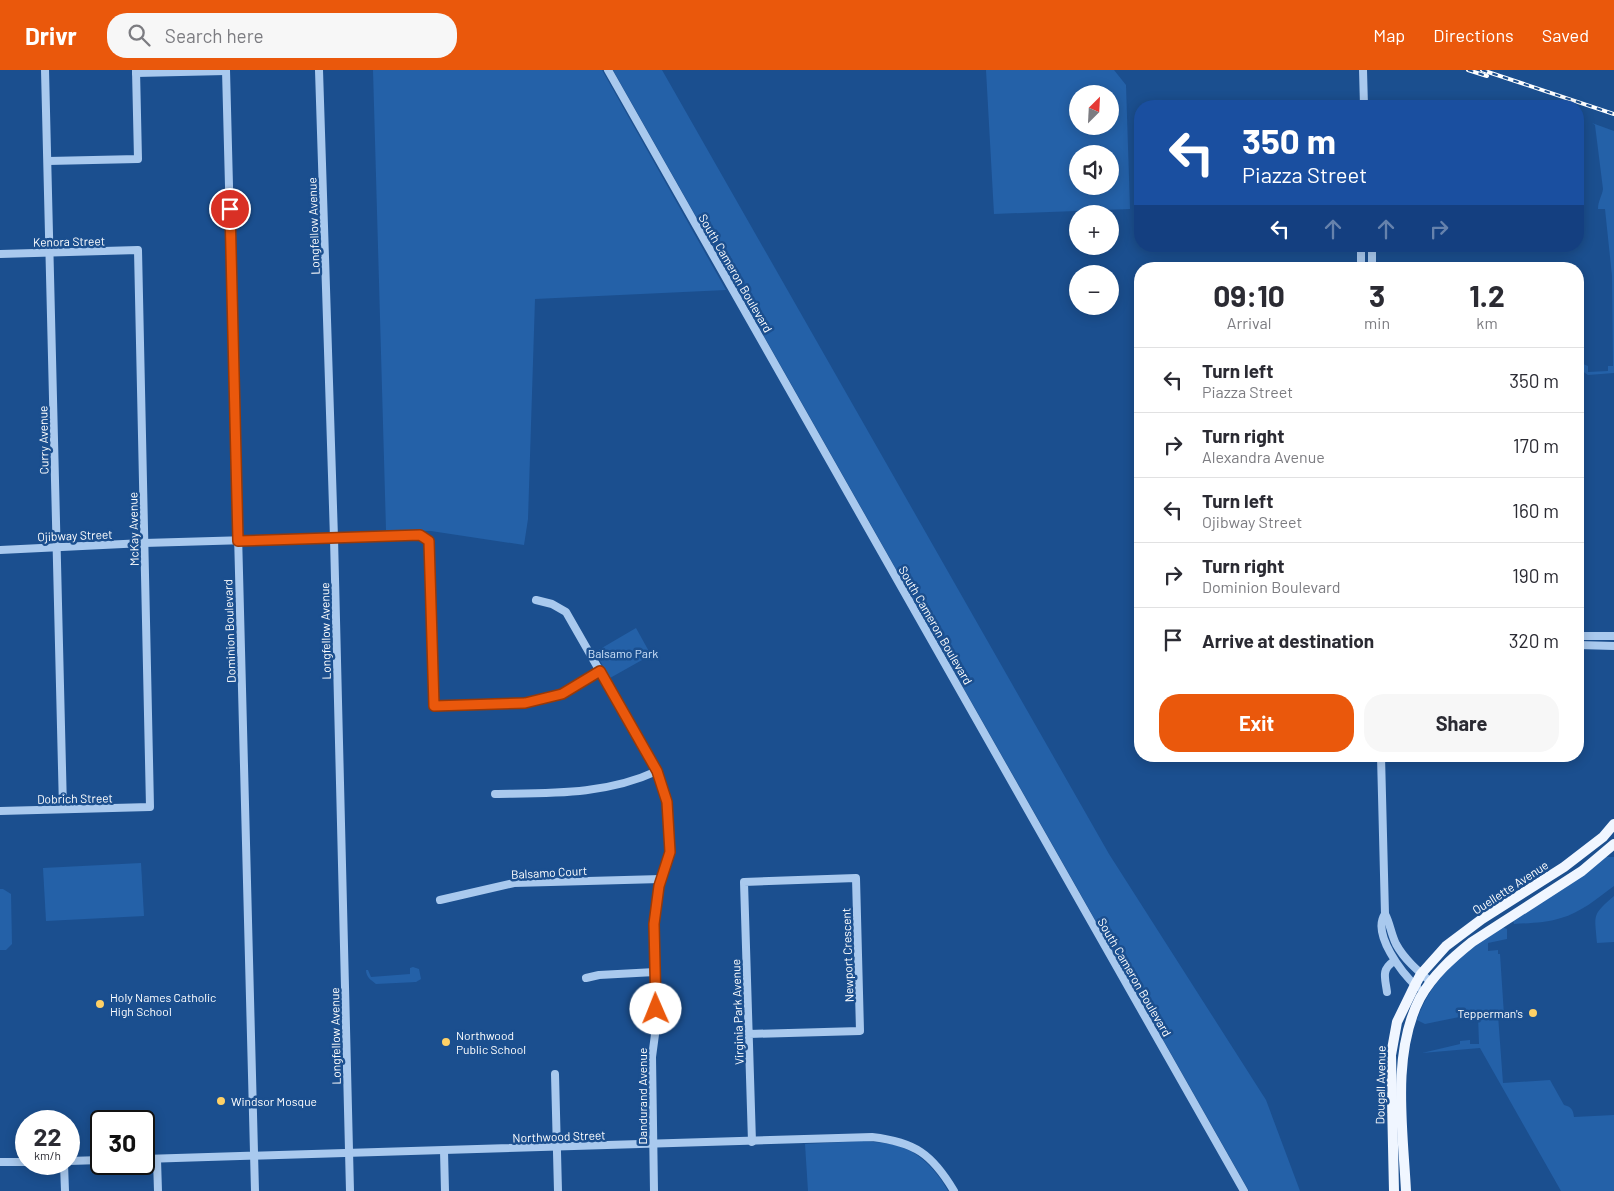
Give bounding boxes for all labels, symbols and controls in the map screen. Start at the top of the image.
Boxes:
search box [107,13,457,58]
text: Drivr [25,21,77,50]
icon: search [125,21,153,49]
text: Search here [165,24,264,47]
text: Map [1373,24,1405,46]
text: Directions [1433,24,1514,46]
text: Saved [1542,24,1589,46]
north arrow [1069,85,1119,135]
map controls [1069,85,1119,315]
text: 350 m [1242,119,1336,161]
icon: left [1159,120,1224,185]
button: sound [1069,145,1119,195]
text: Piazza Street [1242,161,1367,187]
street label: Longfellow Avenue [304,177,322,275]
pin [209,188,251,230]
icon: arrive [216,195,244,223]
button: + [1069,205,1119,255]
street label: South Cameron Boulevard [696,211,776,335]
icon: left [1266,215,1294,243]
icon: ahead [1319,215,1347,243]
icon: ahead [1372,215,1400,243]
icon: right [1425,215,1453,243]
street label: Kenora Street [33,233,105,249]
button: − [1069,265,1119,315]
text: 09:10 [1213,277,1285,313]
text: 3 [1369,277,1385,313]
text: 1.2 [1469,277,1505,313]
text: Arrival [1227,313,1271,332]
text: min [1364,313,1390,332]
text: km [1476,313,1498,332]
text: Turn left [1202,359,1273,382]
icon: left [1159,366,1187,394]
text: 350 m [1509,369,1559,392]
text: Piazza Street [1202,382,1293,401]
street label: Curry Avenue [35,405,51,475]
text: Turn right [1202,424,1284,447]
icon: right [1159,431,1187,459]
text: 170 m [1513,434,1559,457]
text: Alexandra Avenue [1202,447,1325,466]
text: Turn left [1202,489,1273,512]
street label: McKay Avenue [125,492,141,566]
icon: left [1159,496,1187,524]
text: 160 m [1512,499,1559,522]
text: Ojibway Street [1202,512,1302,531]
street label: Ojibway Street [37,527,113,543]
text: Turn right [1202,554,1284,577]
icon: right [1159,561,1187,589]
street label: South Cameron Boulevard [896,563,976,687]
text: 190 m [1512,564,1559,587]
text: Dominion Boulevard [1202,577,1341,596]
street label: Dominion Boulevard [220,579,238,683]
street label: Longfellow Avenue [317,582,333,680]
icon: arrive [1159,626,1187,654]
text: Arrive at destination [1202,629,1374,652]
text: 320 m [1509,629,1559,652]
park label: Balsamo Park [588,646,658,660]
button: Exit [1159,694,1354,752]
button: Share [1364,694,1559,752]
street label: Dobrich Street [37,790,113,806]
street label: Ouellette Avenue [1469,857,1551,917]
street label: Balsamo Court [511,863,587,881]
street label: Newport Crescent [838,908,856,1002]
street label: South Cameron Boulevard [1095,915,1175,1039]
street label: Virginia Park Avenue [728,959,746,1065]
position arrow [629,982,681,1034]
street label: Longfellow Avenue [327,987,343,1085]
place label: Holy Names Catholic High School [110,990,216,1018]
marker: Holy Names Catholic High School [94,998,106,1010]
place label: Tepperman's [1457,1006,1523,1020]
marker: Tepperman's [1527,1007,1539,1019]
place label: Northwood Public School [456,1028,526,1056]
marker: Northwood Public School [440,1036,452,1048]
street label: Dougall Avenue [1372,1045,1388,1125]
street label: Dandurand Avenue [635,1048,649,1144]
place label: Windsor Mosque [231,1094,317,1108]
marker: Windsor Mosque [215,1095,227,1107]
speed limit sign: 30 [90,1110,155,1175]
text: 22 [33,1121,62,1151]
street label: Northwood Street [512,1127,606,1145]
text: km/h [34,1148,61,1162]

